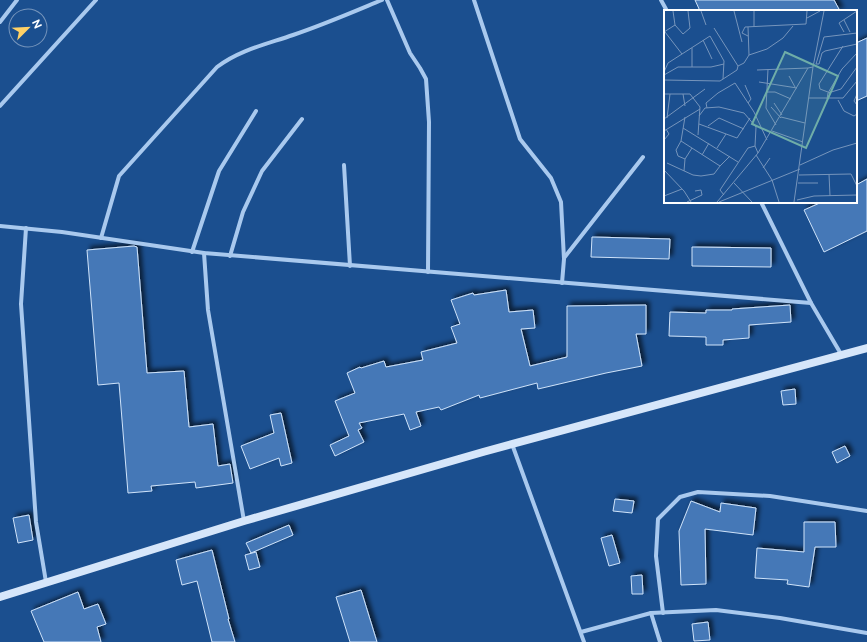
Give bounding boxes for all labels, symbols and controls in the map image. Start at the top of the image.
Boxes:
north arrow [8,8,48,48]
inset map [664,10,857,203]
text: N [29,18,44,31]

